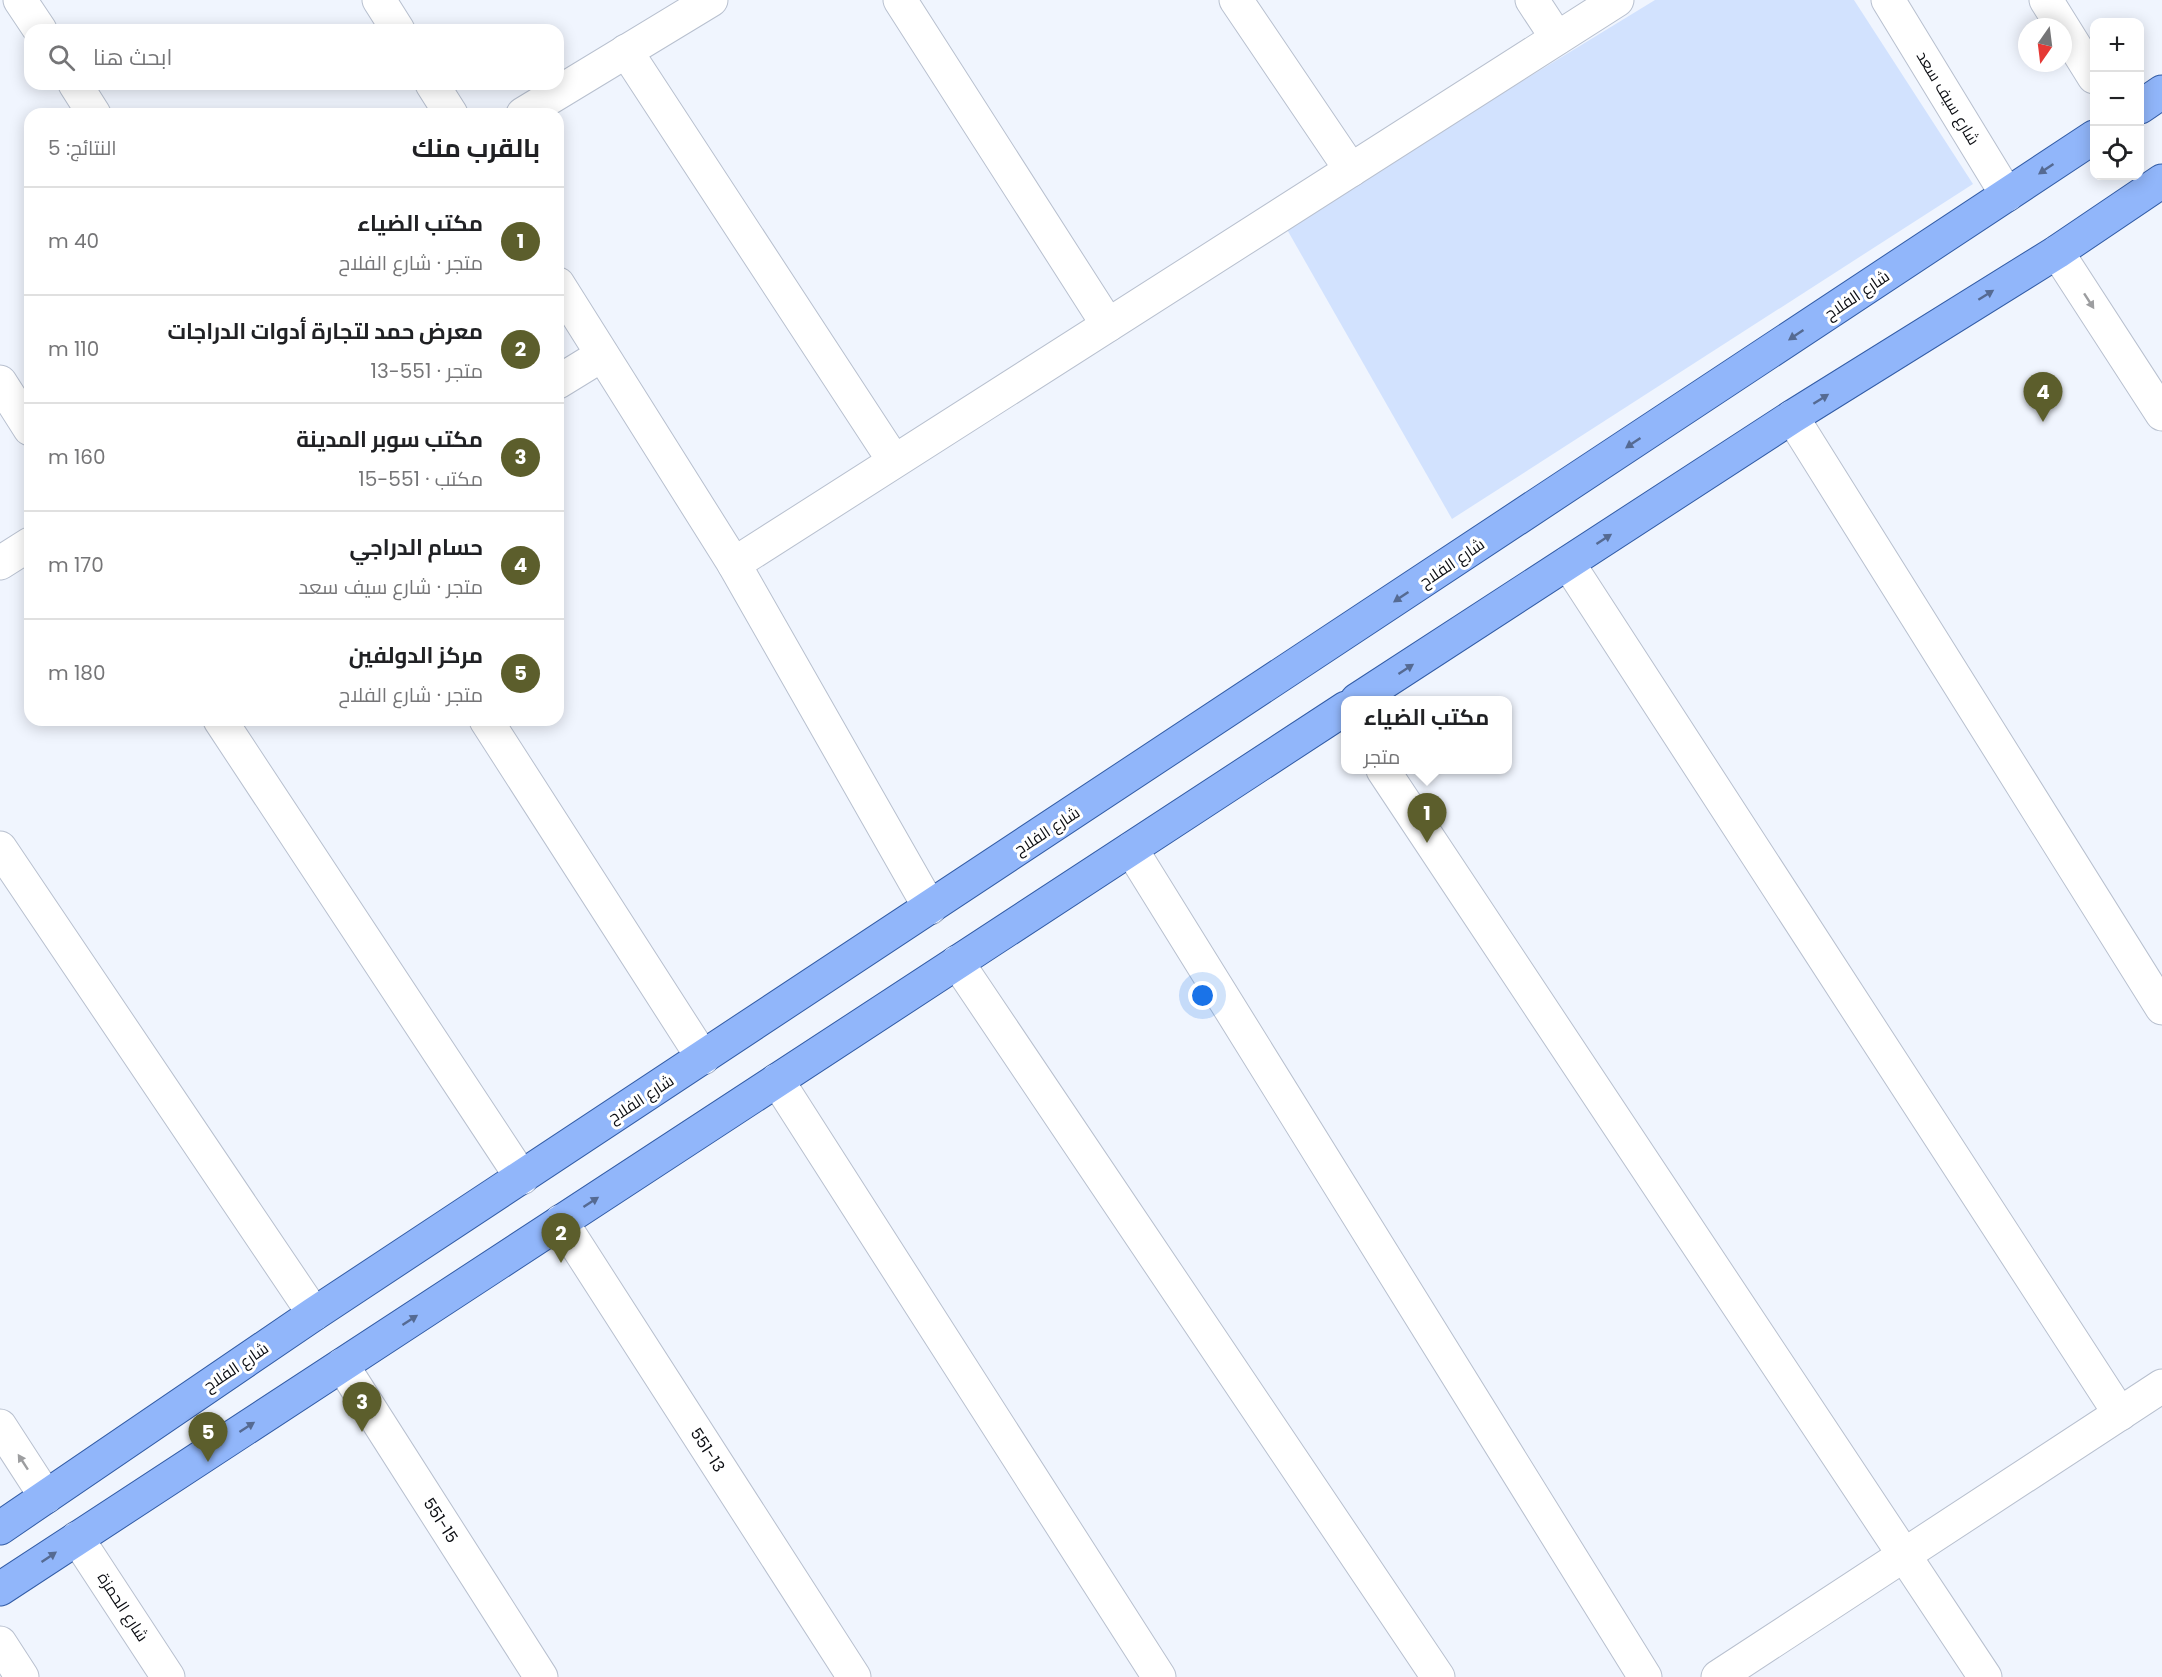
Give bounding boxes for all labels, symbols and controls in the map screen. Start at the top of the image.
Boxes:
north arrow [2018,18,2072,72]
map controls [2090,18,2144,180]
button: + [2090,18,2144,72]
search box [24,24,564,90]
icon: search [45,41,78,74]
text: ابحث هنا [93,42,172,73]
street label: شارع سيف سعد [1911,47,1985,149]
button: − [2090,72,2144,126]
button: locate [2090,126,2144,180]
text: بالقرب منك [412,130,540,166]
text: النتائج: 5 [48,134,117,162]
one-way arrow [2038,163,2054,174]
text: مكتب الضياء [357,208,483,239]
text: 40 m [48,227,99,255]
text: 1 [517,227,524,255]
text: متجر · شارع الفلاح [339,249,483,277]
street label: شارع الفلاح [1820,265,1894,325]
one-way arrow [1978,290,1995,301]
one-way arrow [2083,292,2095,308]
text: معرض حمد لتجارة أدوات الدراجات [168,316,483,347]
one-way arrow [1788,329,1804,340]
text: 110 m [48,335,99,363]
text: 2 [515,335,526,363]
text: متجر · 551-13 [371,357,483,385]
pin: 4 [2024,372,2062,422]
one-way arrow [1813,393,1829,404]
text: مكتب سوبر المدينة [296,424,483,455]
one-way arrow [1626,437,1642,449]
text: 160 m [48,443,106,471]
text: 3 [514,443,527,471]
text: مكتب · 551-15 [358,465,483,493]
text: حسام الدراجي [350,532,483,563]
street label: شارع الفلاح [1415,533,1489,593]
one-way arrow [1596,533,1612,545]
text: 170 m [48,551,104,579]
text: 4 [514,551,527,579]
text: متجر · شارع سيف سعد [298,573,483,601]
one-way arrow [1393,591,1409,602]
text: مركز الدولفين [349,640,483,671]
text: 180 m [48,659,106,687]
text: 5 [514,659,527,687]
one-way arrow [1398,663,1414,674]
text: متجر · شارع الفلاح [339,681,483,709]
popup [1341,696,1512,774]
text: مكتب الضياء [1364,702,1489,733]
text: متجر [1364,743,1400,771]
pin: 1 [1408,794,1446,843]
street label: شارع الفلاح [1010,801,1084,861]
your location [1188,981,1217,1010]
street label: شارع الفلاح [604,1069,678,1129]
one-way arrow [583,1197,599,1208]
pin: 2 [542,1214,580,1263]
one-way arrow [402,1315,419,1326]
street label: شارع الفلاح [199,1337,273,1397]
pin: 3 [342,1382,382,1432]
pin: 5 [188,1412,228,1462]
one-way arrow [239,1422,255,1433]
street label: 551-13 [685,1423,731,1477]
one-way arrow [17,1454,29,1470]
street label: 551-15 [418,1493,464,1547]
one-way arrow [40,1551,57,1562]
street label: شارع الحمزة [92,1568,154,1646]

